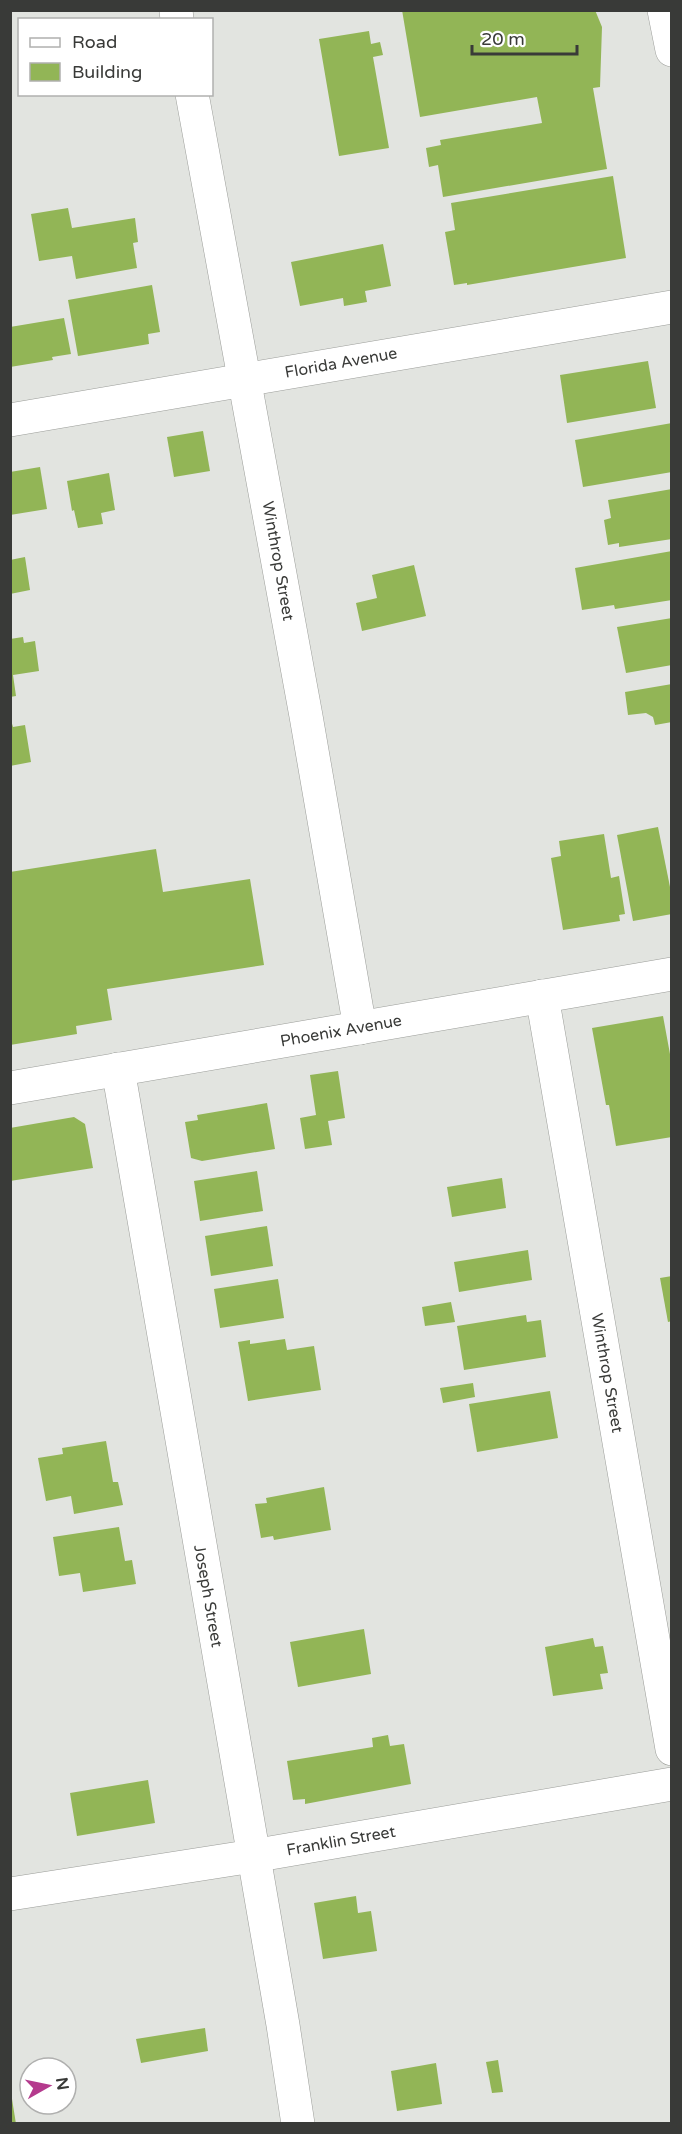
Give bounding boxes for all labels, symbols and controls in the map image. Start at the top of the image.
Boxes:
legend [18,18,213,96]
scale bar [472,18,577,56]
text: 20 m [481,28,525,50]
text: Road [72,31,117,53]
text: Building [72,61,142,83]
street label: Florida Avenue [283,343,399,383]
street label: Winthrop Street [258,500,298,622]
street label: Phoenix Avenue [279,1010,403,1052]
street label: Winthrop Street [587,1312,627,1434]
street label: Joseph Street [189,1543,227,1649]
street label: Franklin Street [285,1822,397,1860]
north arrow [18,2056,78,2116]
text: N [51,2076,73,2092]

